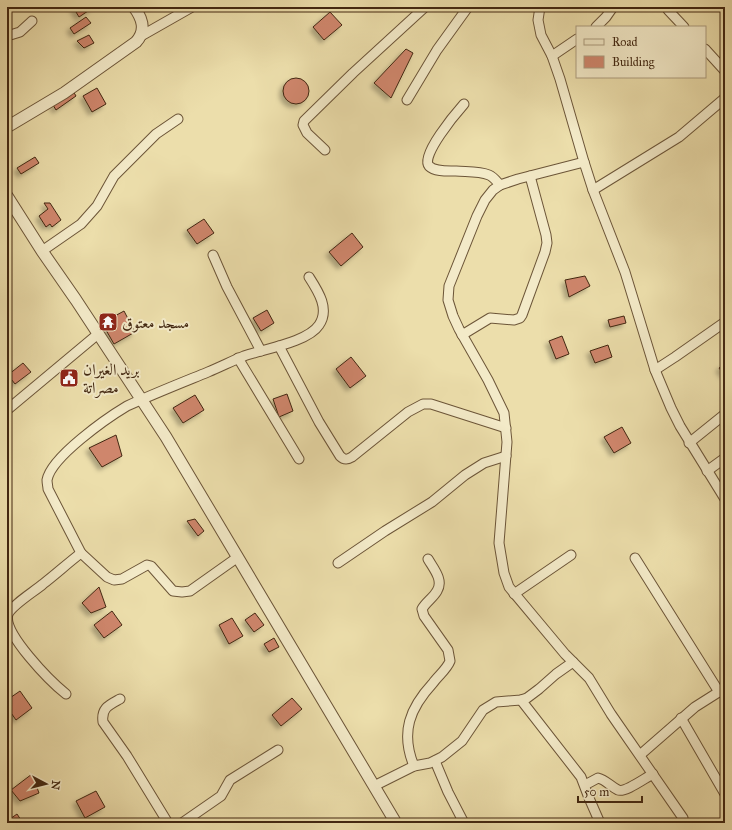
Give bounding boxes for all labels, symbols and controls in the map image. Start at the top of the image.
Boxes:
legend [576,26,706,78]
text: Road [612,35,638,49]
text: Building [612,55,655,70]
temple icon: مسجد معتوق [97,311,119,333]
place label: مسجد معتوق [122,313,189,333]
place label: بريد الغيران مصراتة [83,360,140,398]
public building icon: بريد الغيران مصراتة [58,367,80,389]
north arrow [26,764,66,804]
scale bar [578,778,642,804]
text: N [48,780,62,791]
text: 50 m [584,785,609,799]

